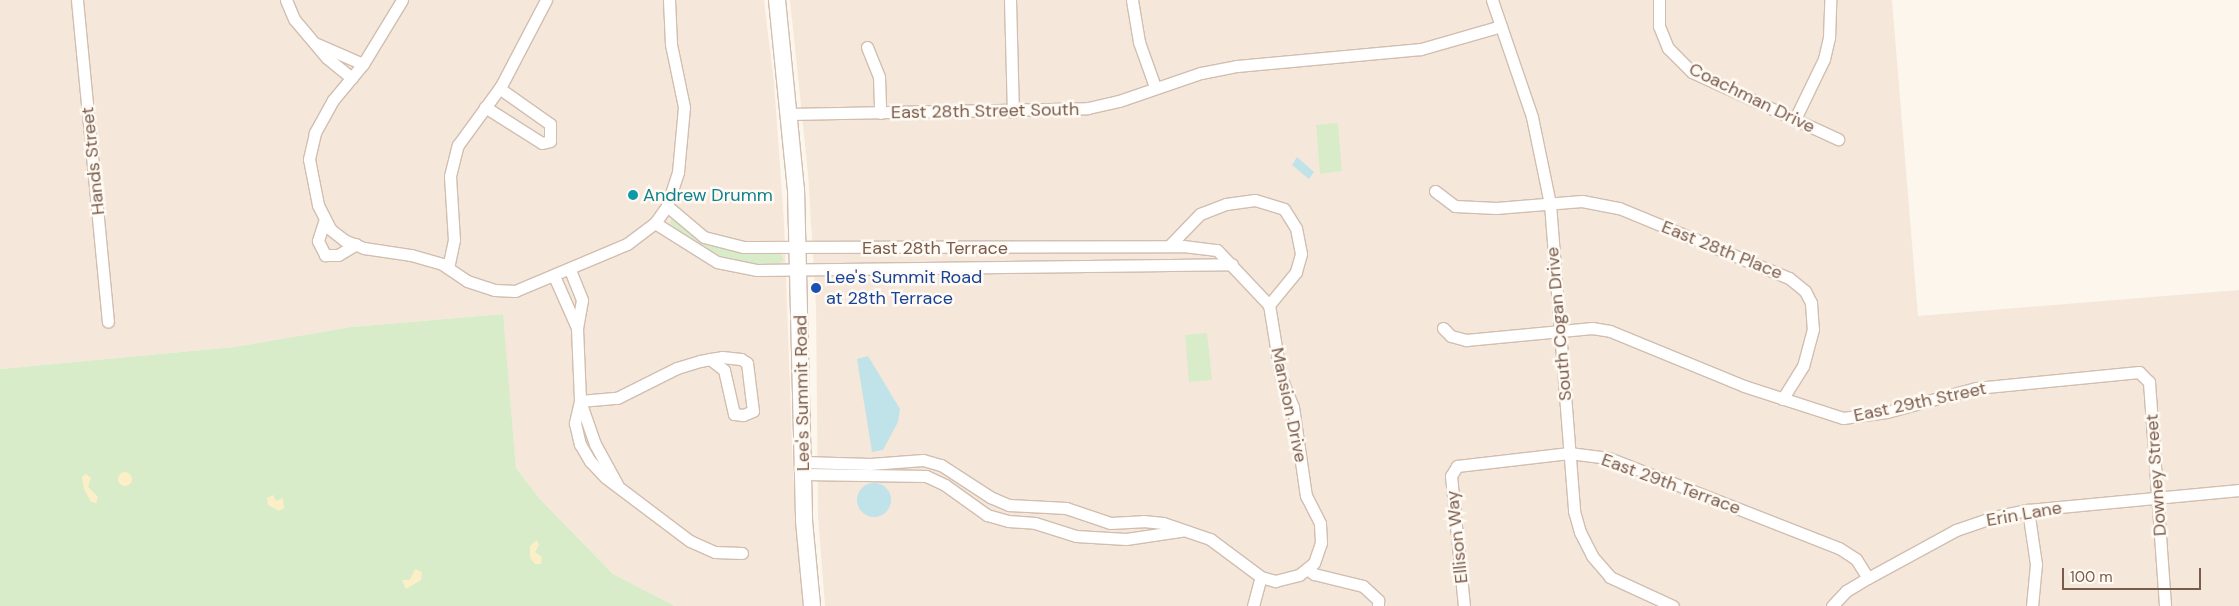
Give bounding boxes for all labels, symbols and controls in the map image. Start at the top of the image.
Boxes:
street label: Coachman Drive [1685,58,1819,138]
street label: East 28th Street South [891,99,1079,123]
street label: Hands Street [77,106,109,216]
place label: Andrew Drumm [643,184,773,206]
marker: Andrew Drumm [627,189,639,201]
street label: East 28th Place [1658,216,1786,284]
street label: East 28th Terrace [862,237,1008,259]
street label: South Cogan Drive [1542,246,1576,402]
place label: Lee's Summit Road at 28th Terrace [826,267,982,310]
marker: Lee's Summit Road at 28th Terrace [810,282,822,294]
street label: Lee's Summit Road [790,315,814,471]
street label: Mansion Drive [1266,346,1312,464]
street label: East 29th Street [1852,377,1988,427]
street label: Downey Street [2141,413,2171,537]
street label: East 29th Terrace [1598,449,1744,519]
street label: Ellison Way [1441,489,1473,585]
street label: Erin Lane [1985,497,2063,531]
scale bar [2064,558,2203,590]
text: 100 m [2070,567,2113,587]

